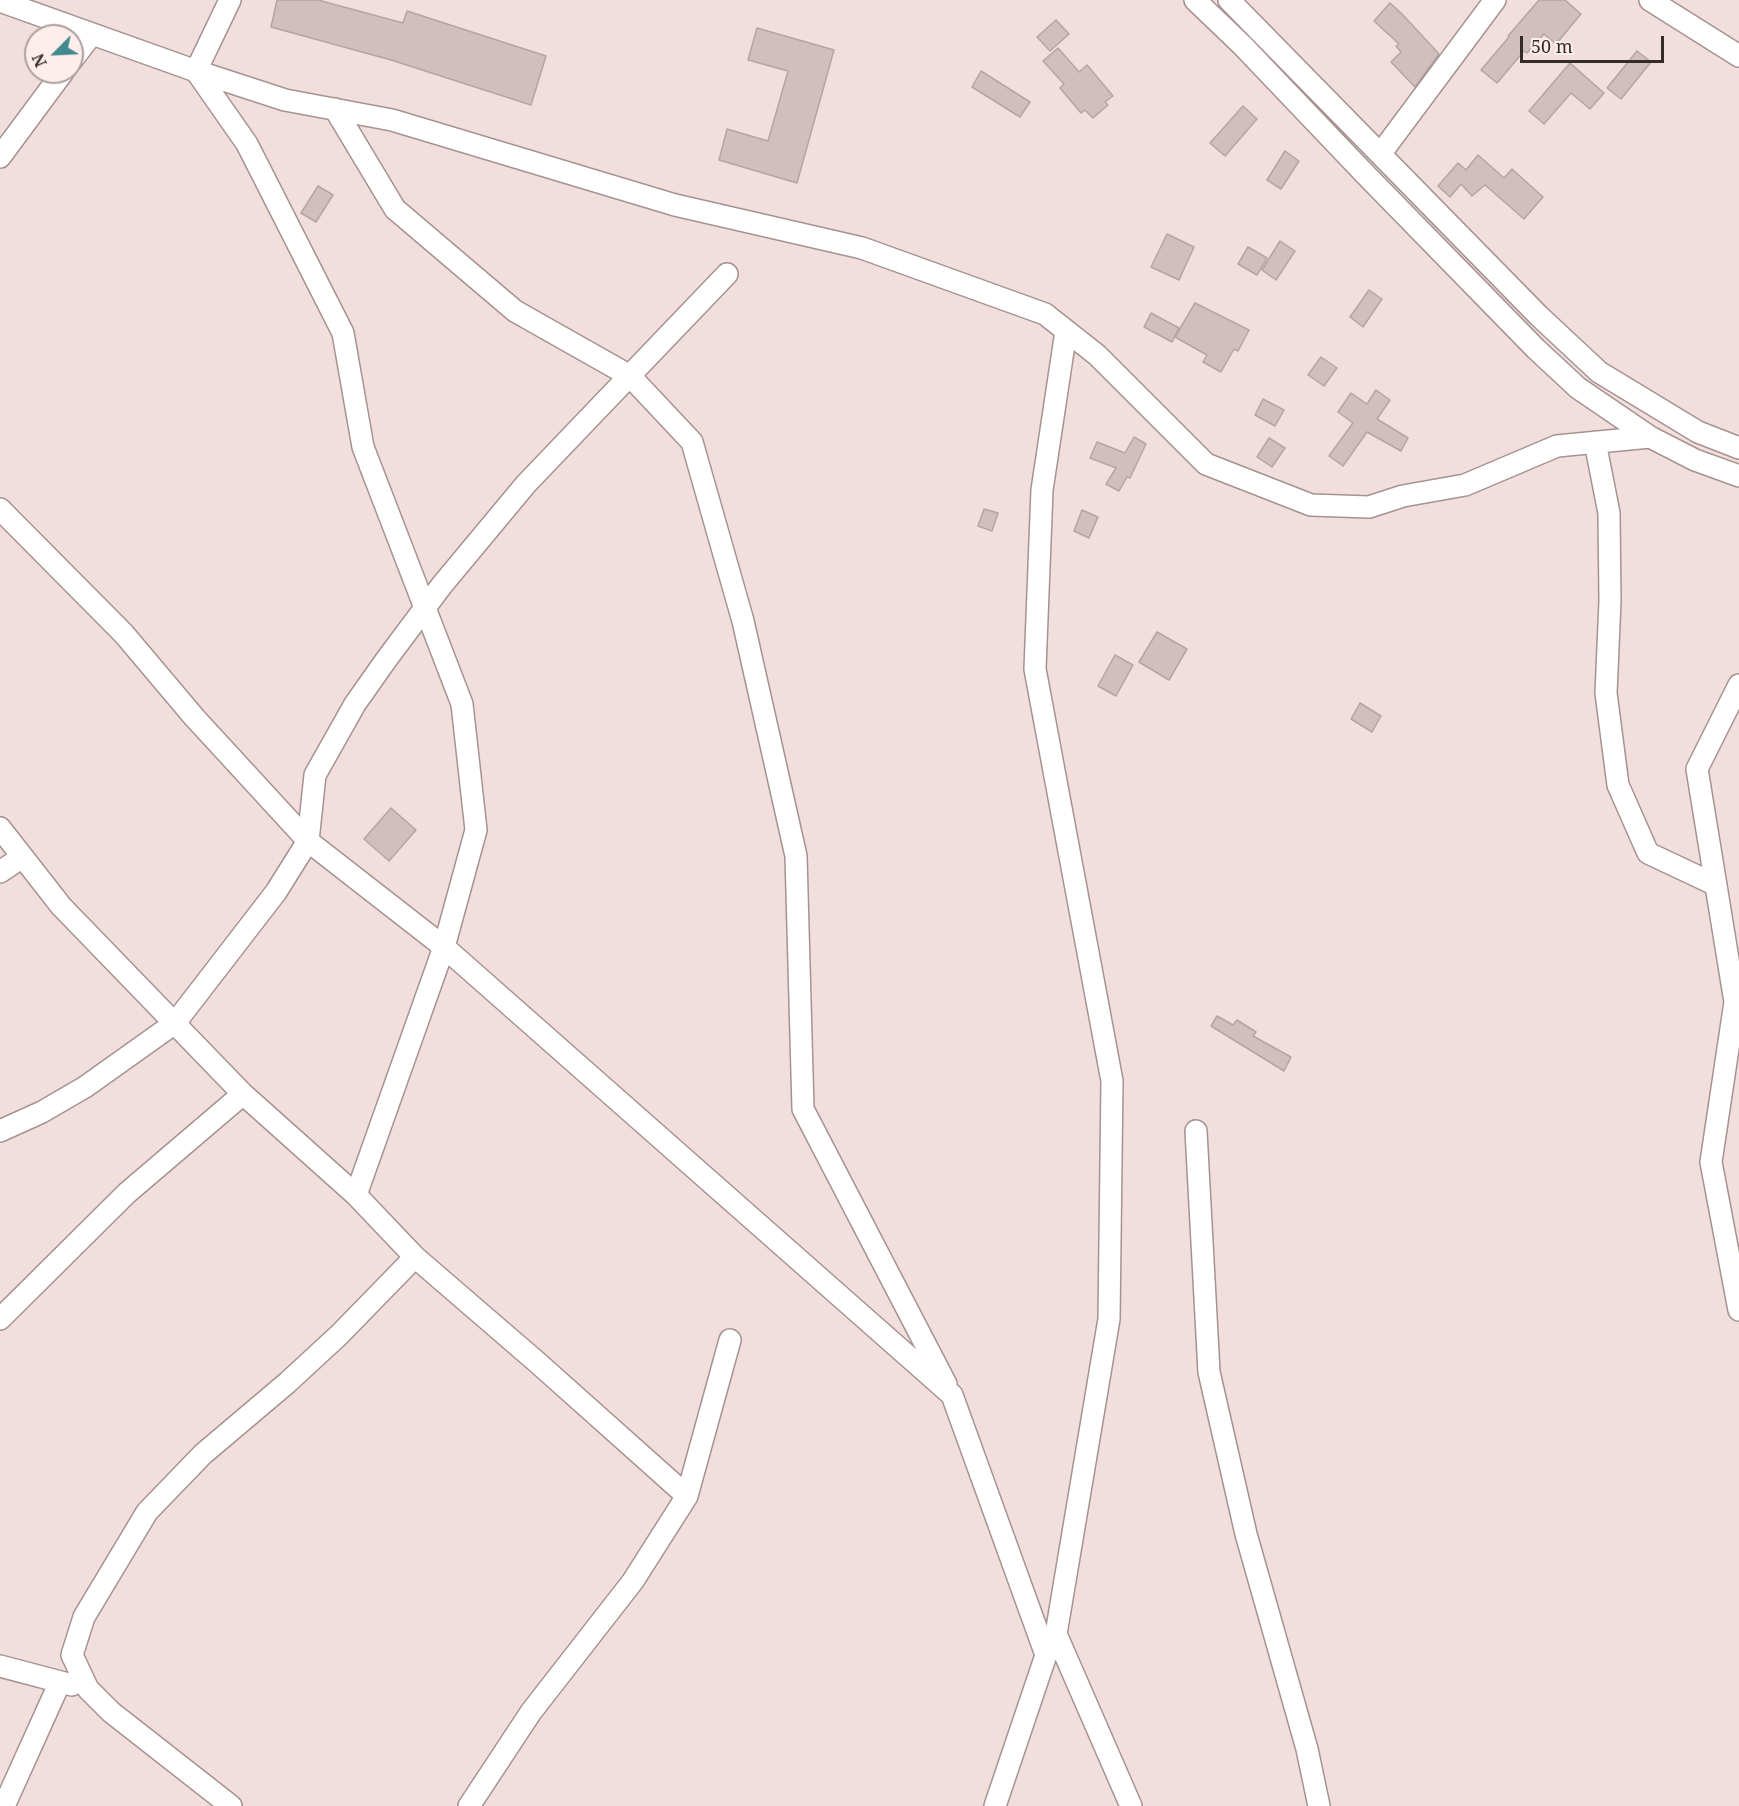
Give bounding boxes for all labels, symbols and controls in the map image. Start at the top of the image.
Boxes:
north arrow [24,24,84,84]
scale bar [1523,24,1667,62]
text: 50 m [1531,34,1573,58]
text: N [27,50,52,71]

